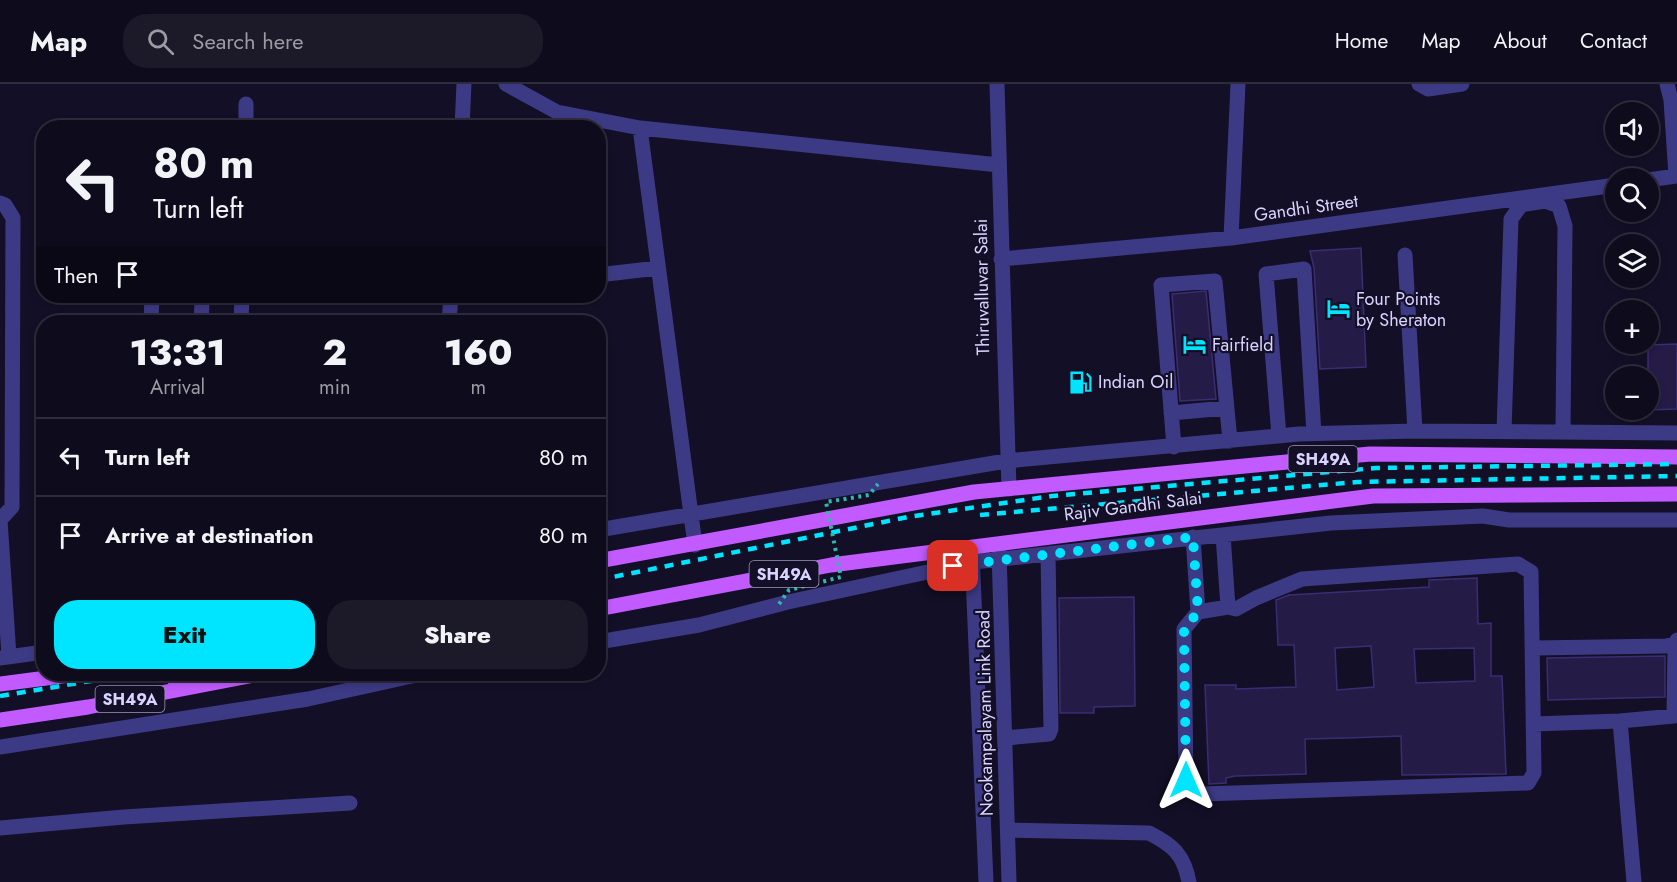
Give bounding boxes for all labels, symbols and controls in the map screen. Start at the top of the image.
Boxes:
search box [123,14,543,68]
text: Map [30,21,87,62]
icon: search [144,25,177,58]
text: Search here [192,25,304,57]
text: Home [1335,26,1388,56]
text: Map [1421,26,1461,56]
text: About [1494,26,1547,56]
text: Contact [1580,26,1647,56]
map controls [1605,102,1659,420]
button: sound [1605,102,1659,156]
text: 80 m [153,133,254,194]
icon: left [54,144,132,222]
button: search [1605,168,1659,222]
street label: Gandhi Street [1252,188,1360,228]
text: Turn left [153,189,243,228]
street label: Thiruvalluvar Salai [968,218,996,356]
button: layers [1605,234,1659,288]
icon: arrive [111,258,144,291]
text: Then [54,259,99,291]
place label: Four Points by Sheraton [1356,286,1446,333]
hotel icon: Four Points by Sheraton [1325,296,1351,322]
button: + [1605,300,1659,354]
text: 13:31 [130,326,226,378]
text: 2 [322,326,347,378]
text: 160 [444,326,513,378]
hotel icon: Fairfield [1181,332,1207,358]
place label: Fairfield [1212,332,1273,358]
button: − [1605,366,1659,420]
fuel station icon: Indian Oil [1067,369,1093,395]
place label: Indian Oil [1098,369,1173,395]
text: Arrival [150,373,205,402]
text: min [319,373,350,402]
text: m [470,373,486,402]
icon: left [54,441,87,474]
text: Turn left [105,441,190,473]
text: 80 m [539,441,588,473]
road number: SH49A [1288,446,1358,472]
street label: Rajiv Gandhi Salai [1062,485,1204,527]
icon: arrive [54,519,87,552]
text: Arrive at destination [105,519,314,551]
text: 80 m [539,519,588,551]
pin [927,540,978,591]
icon: arrive [936,549,969,582]
road number: SH49A [750,561,818,587]
button: Exit [54,600,315,669]
button: Share [327,600,588,669]
street label: Nookampalayam Link Road [970,610,1000,816]
road number: SH49A [96,686,164,712]
position arrow [1154,748,1218,812]

